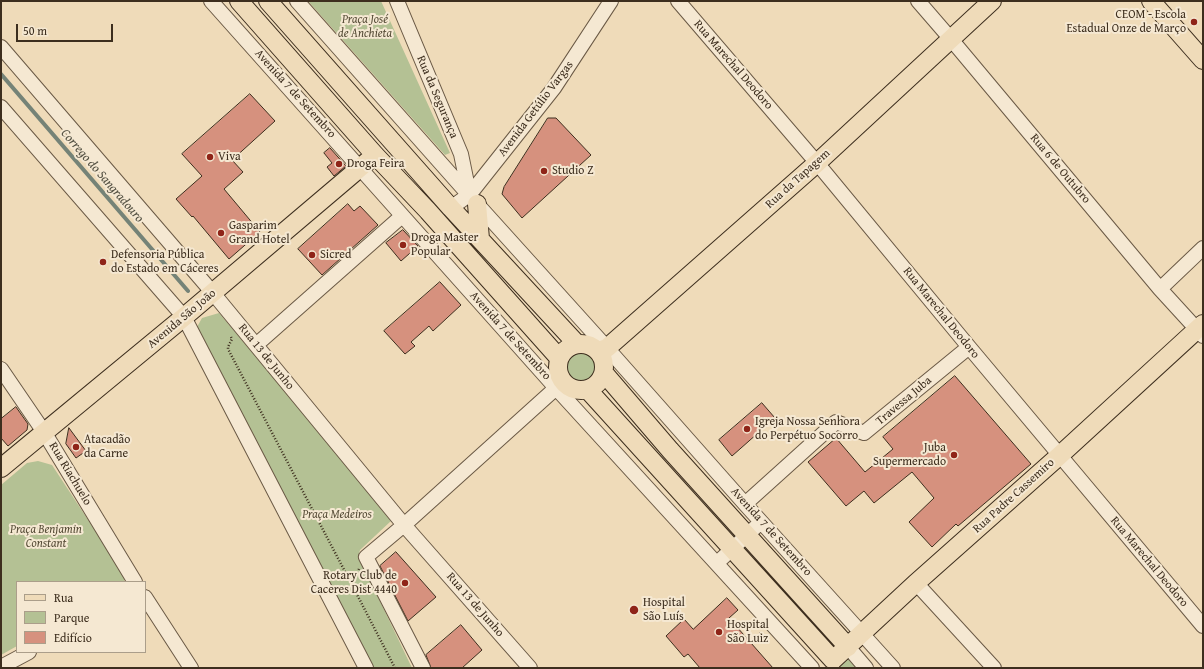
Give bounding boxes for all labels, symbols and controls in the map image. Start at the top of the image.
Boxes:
place label: CEOM - Escola Estadual Onze de Março [1067,8,1186,36]
park label: Praça José de Anchieta [338,13,392,41]
scale bar [18,16,115,42]
street label: Rua Marechal Deodoro [690,17,776,113]
marker: CEOM - Escola Estadual Onze de Março [1189,17,1199,27]
text: 50 m [23,22,47,39]
street label: Avenida 7 de Setembro [251,47,339,141]
street label: Rua da Segurança [413,53,461,141]
street label: Avenida Getúlio Vargas [495,58,577,160]
water label: Corrego do Sangradouro [57,126,147,226]
street label: Rua 6 de Outubro [1027,131,1093,207]
street label: Rua da Tapagem [763,146,833,212]
place label: Viva [218,150,241,164]
marker: Viva [205,152,215,162]
place label: Droga Feira [347,157,404,171]
marker: Droga Feira [334,159,344,169]
place label: Studio Z [552,164,593,178]
marker: Studio Z [539,166,549,176]
place label: Gasparim Grand Hotel [229,219,290,247]
marker: Gasparim Grand Hotel [216,228,226,238]
place label: Droga Master Popular [411,231,479,259]
marker: Droga Master Popular [398,240,408,250]
place label: Defensoria Pública do Estado em Cáceres [111,248,218,276]
place label: Sicred [320,248,351,262]
marker: Sicred [307,250,317,260]
marker: Defensoria Pública do Estado em Cáceres [98,257,108,267]
street label: Rua Marechal Deodoro [900,264,982,362]
street label: Avenida São João [145,286,219,352]
street label: Avenida 7 de Setembro [466,289,554,383]
street label: Rua 13 de Junho [235,321,297,393]
street label: Travessa Juba [873,374,935,428]
place label: Igreja Nossa Senhora do Perpétuo Socorro [755,415,860,443]
marker: Igreja Nossa Senhora do Perpétuo Socorro [742,424,752,434]
place label: Atacadão da Carne [84,433,130,461]
street label: Rua Riachuelo [46,440,94,508]
place label: Juba Supermercado [873,441,946,469]
marker: Atacadão da Carne [71,442,81,452]
marker: Juba Supermercado [949,450,959,460]
street label: Rua Padre Cassemiro [970,456,1058,536]
street label: Avenida 7 de Setembro [727,485,815,579]
park label: Praça Medeiros [302,508,372,522]
street label: Rua Marechal Deodoro [1107,514,1191,610]
park label: Praça Benjamin Constant [10,523,82,551]
place label: Rotary Club de Caceres Dist 4440 [311,569,397,597]
street label: Rua 13 de Junho [443,570,507,640]
marker: Rotary Club de Caceres Dist 4440 [400,578,410,588]
legend [16,581,146,653]
text: Rua [54,589,73,606]
place label: Hospital São Luís [643,596,685,624]
marker: Hospital São Luís [628,604,640,616]
text: Parque [54,609,89,626]
place label: Hospital São Luiz [727,618,769,646]
marker: Hospital São Luiz [714,627,724,637]
text: Edifício [54,629,92,646]

